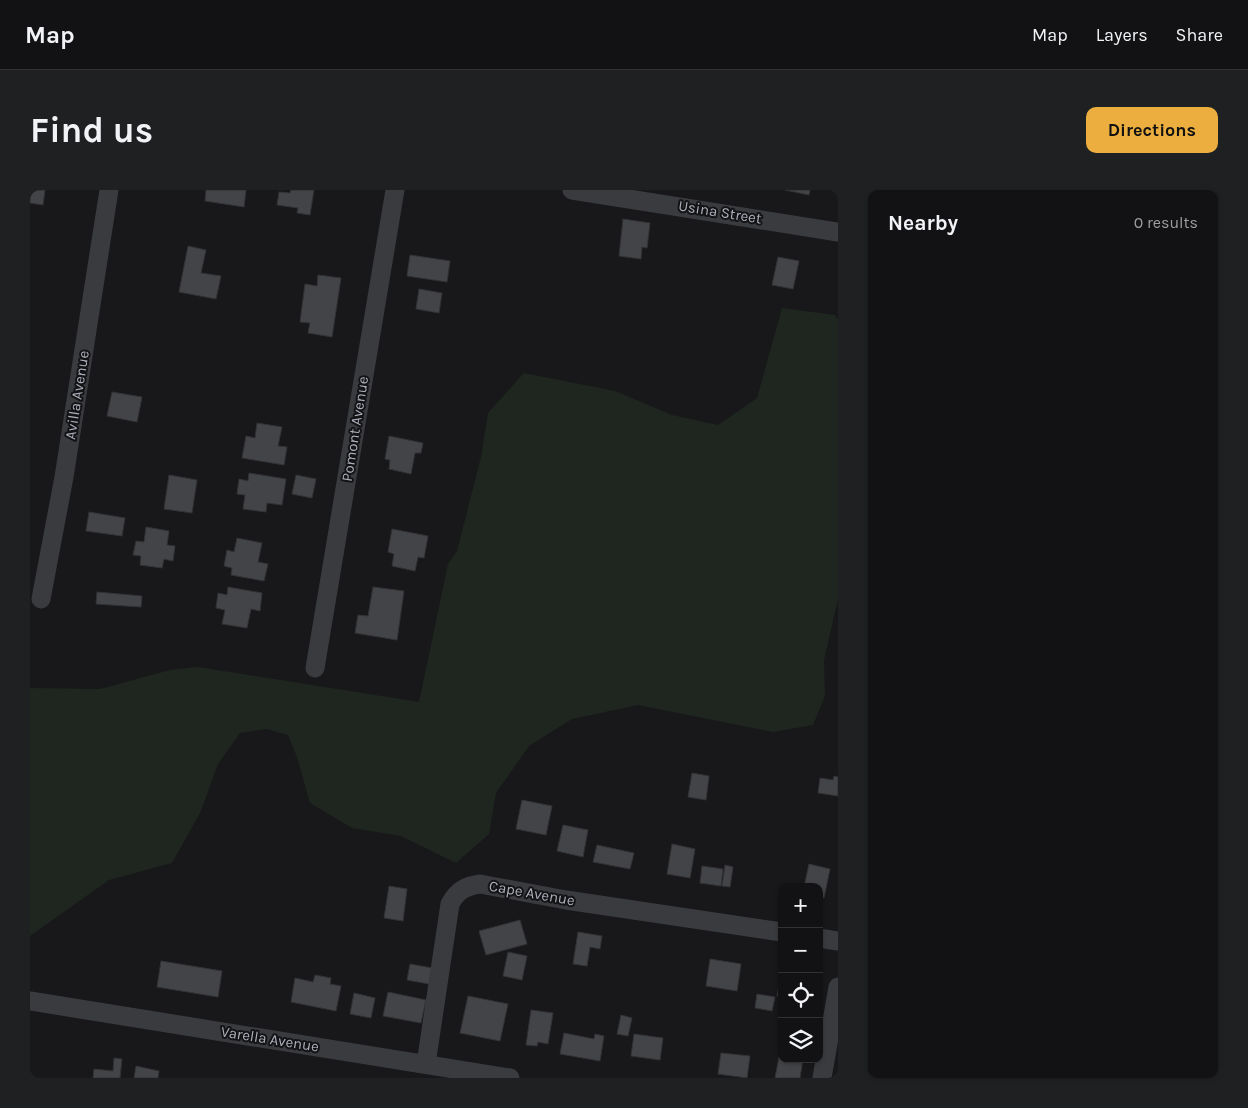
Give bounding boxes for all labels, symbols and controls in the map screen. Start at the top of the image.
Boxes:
text: Map [25,21,75,49]
text: Map [1032,24,1068,46]
text: Layers [1096,24,1148,46]
text: Share [1176,24,1223,46]
button: Directions [1086,107,1218,153]
text: Find us [30,110,153,151]
street label: Usina Street [677,197,763,228]
text: Nearby [888,211,958,235]
text: 0 results [1134,213,1198,232]
street label: Avilla Avenue [61,349,93,441]
street label: Pomont Avenue [338,375,372,483]
street label: Cape Avenue [488,877,576,909]
map controls [778,883,823,1063]
button: + [778,883,823,928]
button: − [778,928,823,973]
button: locate [778,973,823,1018]
button: layers [778,1018,823,1063]
street label: Varella Avenue [220,1022,320,1056]

